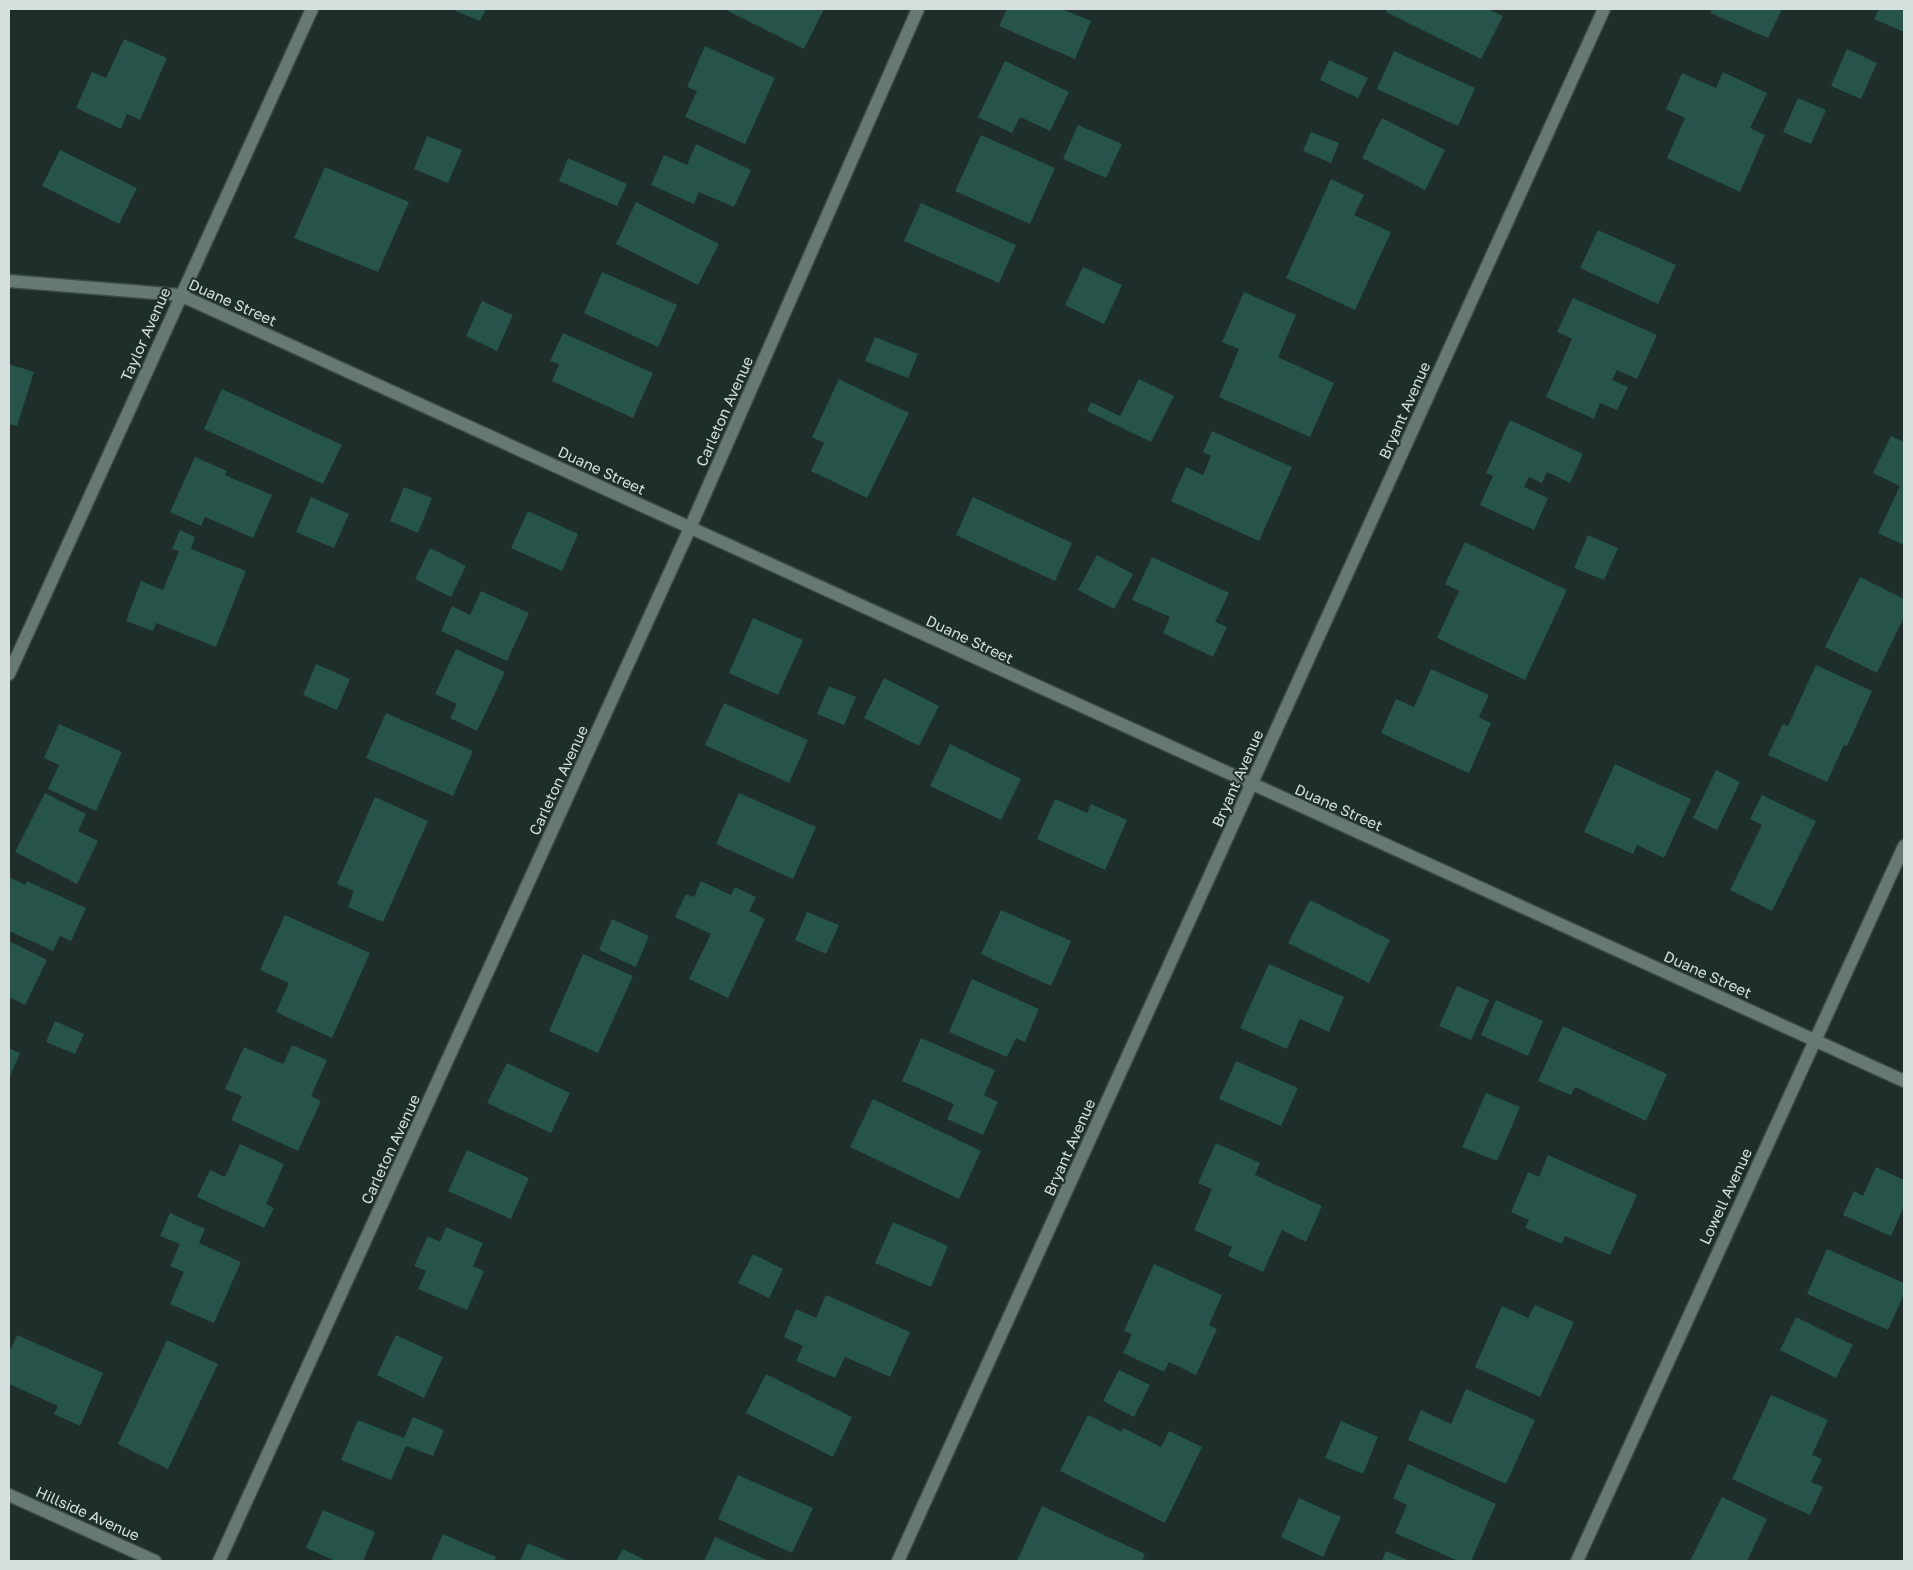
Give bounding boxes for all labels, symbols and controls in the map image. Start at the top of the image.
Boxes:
street label: Duane Street [186,275,280,329]
street label: Taylor Avenue [116,284,174,384]
street label: Carleton Avenue [692,353,757,469]
street label: Bryant Avenue [1375,358,1434,461]
street label: Duane Street [556,442,648,498]
street label: Duane Street [924,611,1016,667]
street label: Carleton Avenue [525,722,591,838]
street label: Bryant Avenue [1208,726,1267,829]
street label: Duane Street [1292,780,1386,834]
street label: Duane Street [1661,947,1755,1001]
street label: Carleton Avenue [357,1091,423,1207]
street label: Bryant Avenue [1040,1095,1099,1198]
street label: Lowell Avenue [1695,1145,1755,1247]
street label: Hillside Avenue [33,1482,143,1544]

